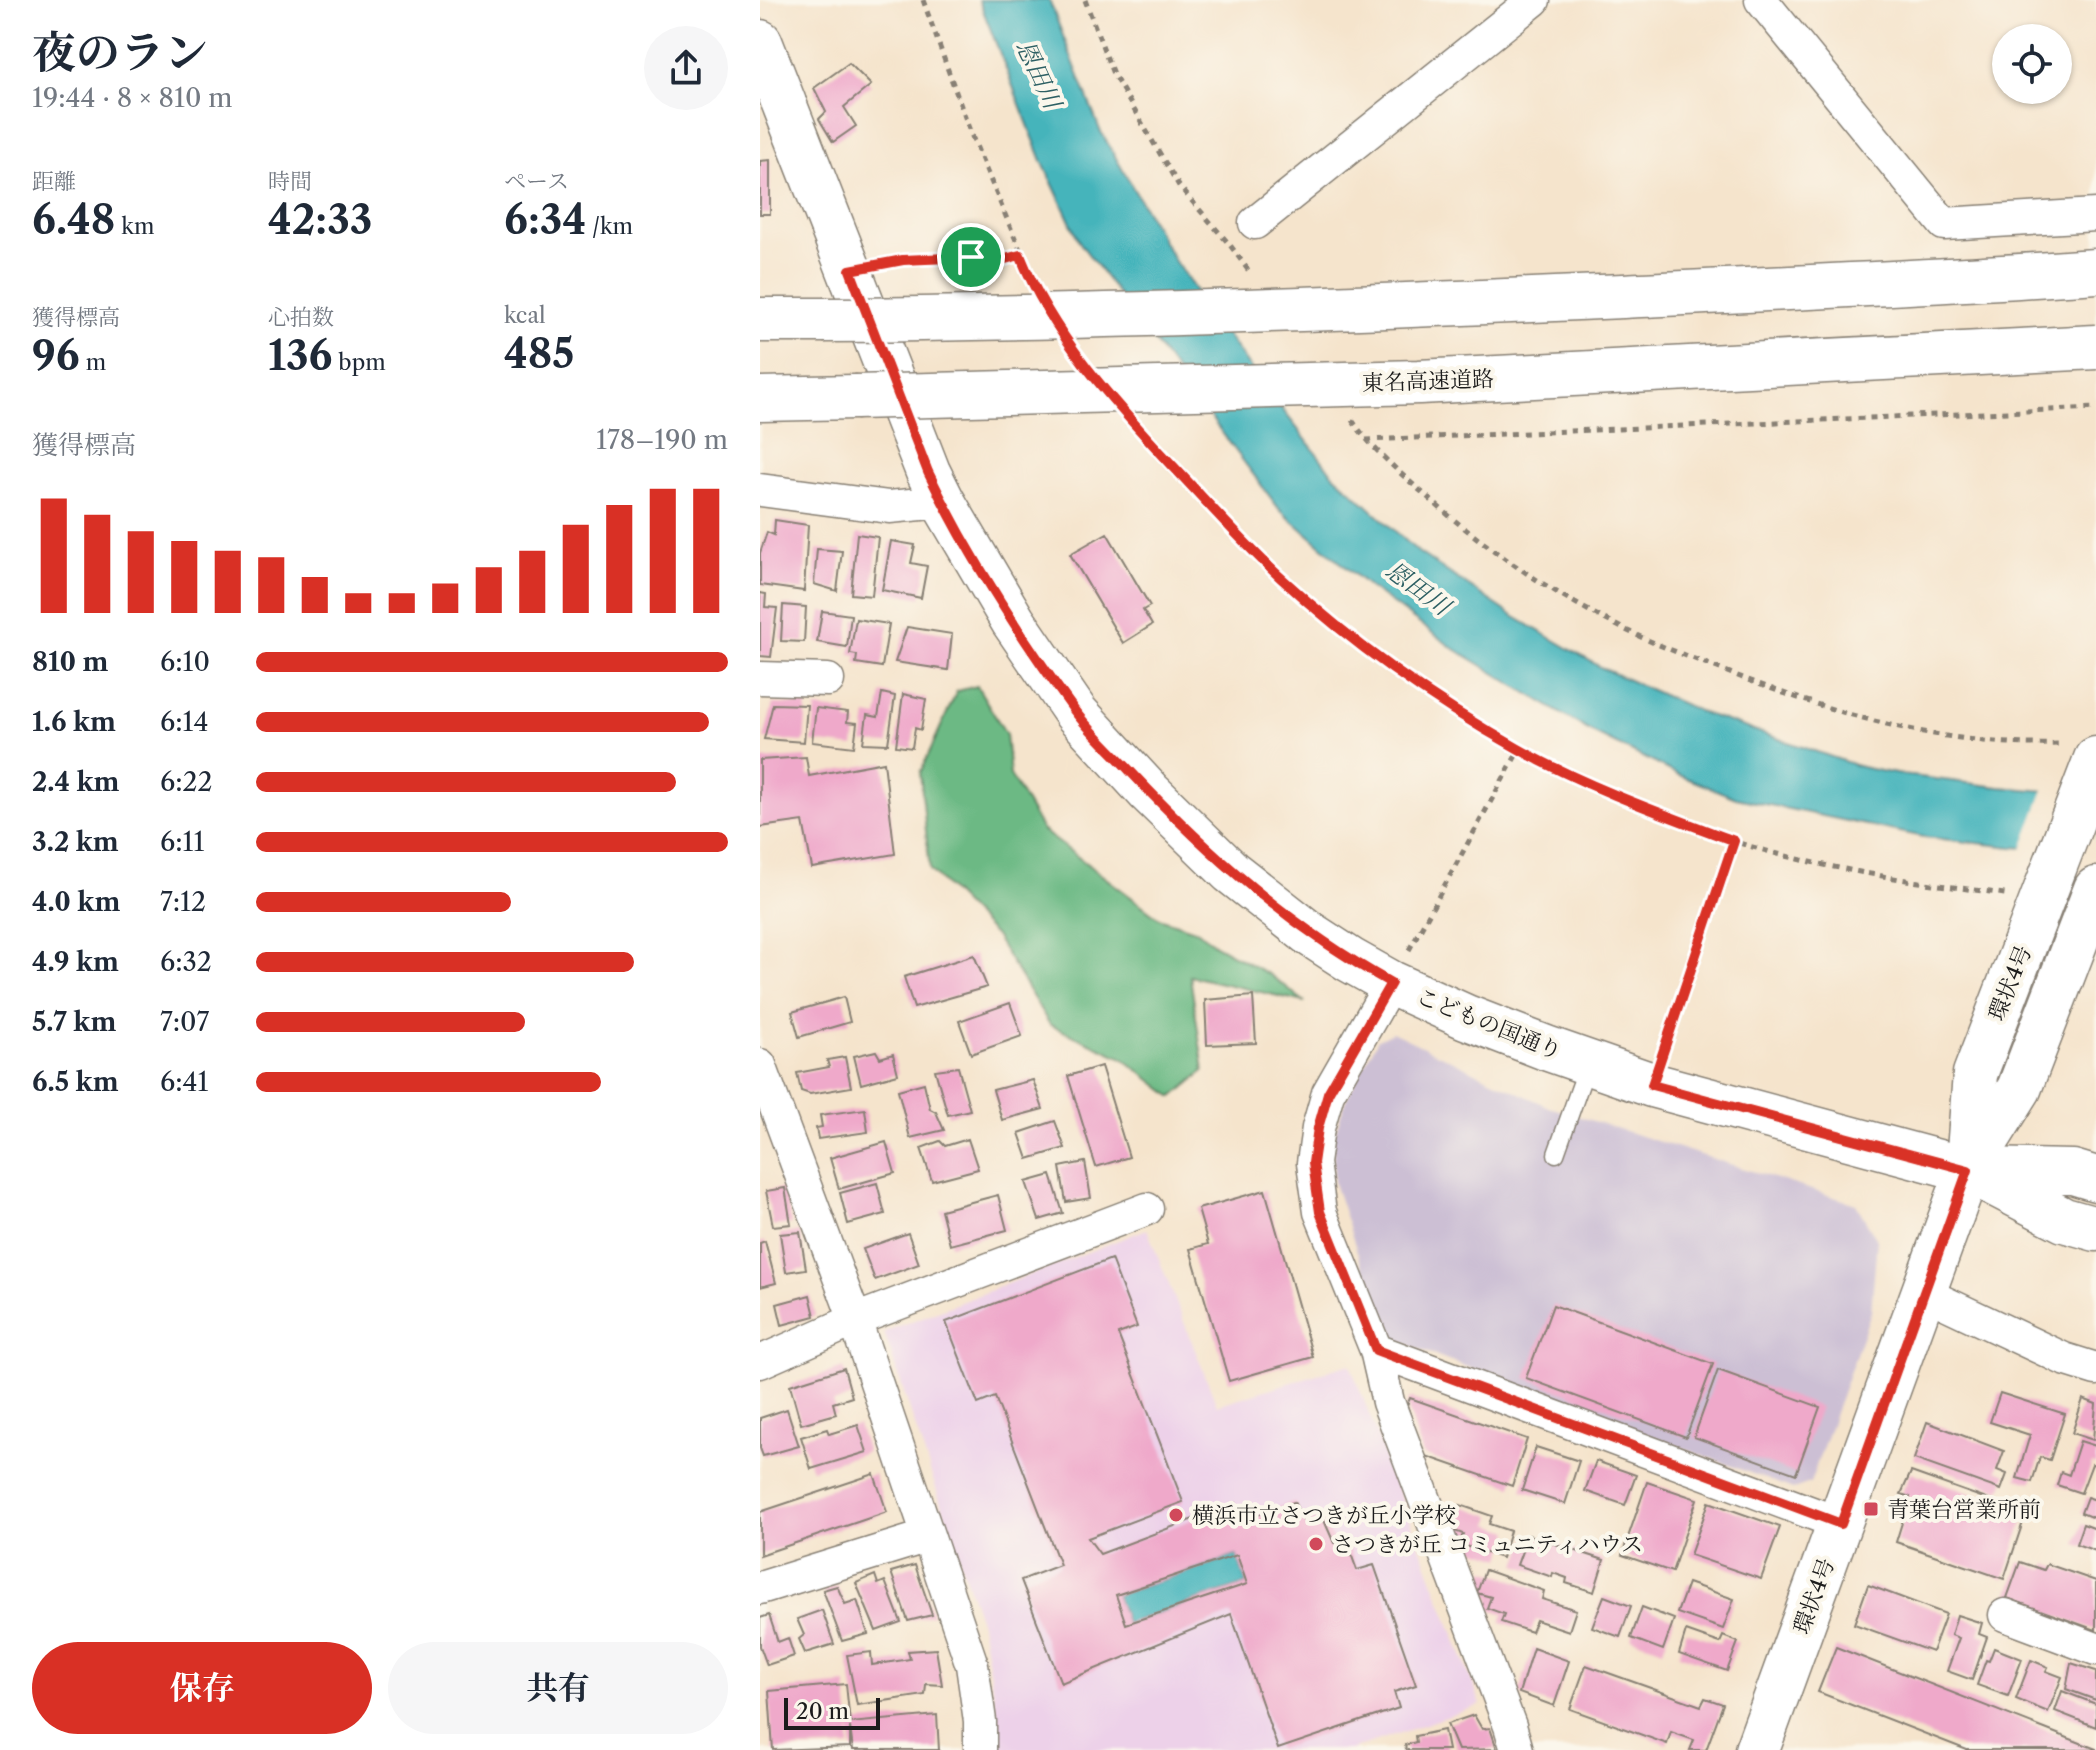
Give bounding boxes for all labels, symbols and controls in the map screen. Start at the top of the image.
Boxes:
map controls [1992,24,2072,104]
button: locate [1992,24,2072,104]
text: 夜のラン [32,25,208,79]
button: share [644,26,728,110]
water label: 恩田川 [1011,35,1069,115]
text: 19:44 · 8 × 810 m [32,82,233,114]
text: 距離 [32,168,76,195]
text: 時間 [268,168,312,195]
text: ペース [504,168,569,195]
text: 6.48 [32,195,115,244]
text: 42:33 [268,195,372,244]
text: 6:34 [504,195,586,244]
text: km [115,213,154,240]
text: /km [586,213,633,240]
pin [937,223,1005,291]
icon: arrive [949,235,993,279]
text: kcal [504,302,546,329]
text: 獲得標高 [32,304,120,331]
text: 心拍数 [268,304,334,331]
text: 485 [504,329,574,378]
text: 96 [32,331,80,380]
text: 136 [268,331,333,380]
text: m [80,349,106,376]
text: bpm [333,349,386,376]
street label: 東名高速道路 [1362,365,1494,397]
text: 178–190 m [596,424,728,456]
text: 獲得標高 [32,429,136,461]
water label: 恩田川 [1380,555,1458,623]
text: 810 m [32,646,108,678]
text: 6:10 [160,646,210,678]
text: 1.6 km [32,706,116,738]
text: 6:14 [160,706,208,738]
text: 2.4 km [32,766,120,798]
text: 6:22 [160,766,212,798]
text: 3.2 km [32,826,119,858]
text: 6:11 [160,826,204,858]
text: 4.0 km [32,886,120,918]
text: 7:12 [160,886,206,918]
street label: 環状4号 [1983,941,2037,1025]
text: 4.9 km [32,946,119,978]
text: 6:32 [160,946,212,978]
street label: こどもの国通り [1413,983,1565,1065]
text: 5.7 km [32,1006,116,1038]
text: 7:07 [160,1006,209,1038]
text: 6.5 km [32,1066,119,1098]
text: 6:41 [160,1066,208,1098]
place label: 青葉台営業所前 [1887,1496,2041,1523]
marker: 青葉台営業所前 [1862,1500,1880,1518]
place label: 横浜市立さつきが丘小学校 [1192,1502,1456,1529]
marker: 横浜市立さつきが丘小学校 [1167,1506,1185,1524]
place label: さつきが丘 コミュニティハウス [1332,1531,1643,1558]
marker: さつきが丘 コミュニティハウス [1307,1535,1325,1553]
street label: 環状4号 [1788,1554,1840,1638]
button: 保存 [32,1642,372,1734]
button: 共有 [388,1642,728,1734]
scale bar [784,1694,880,1730]
text: 20 m [796,1698,849,1725]

